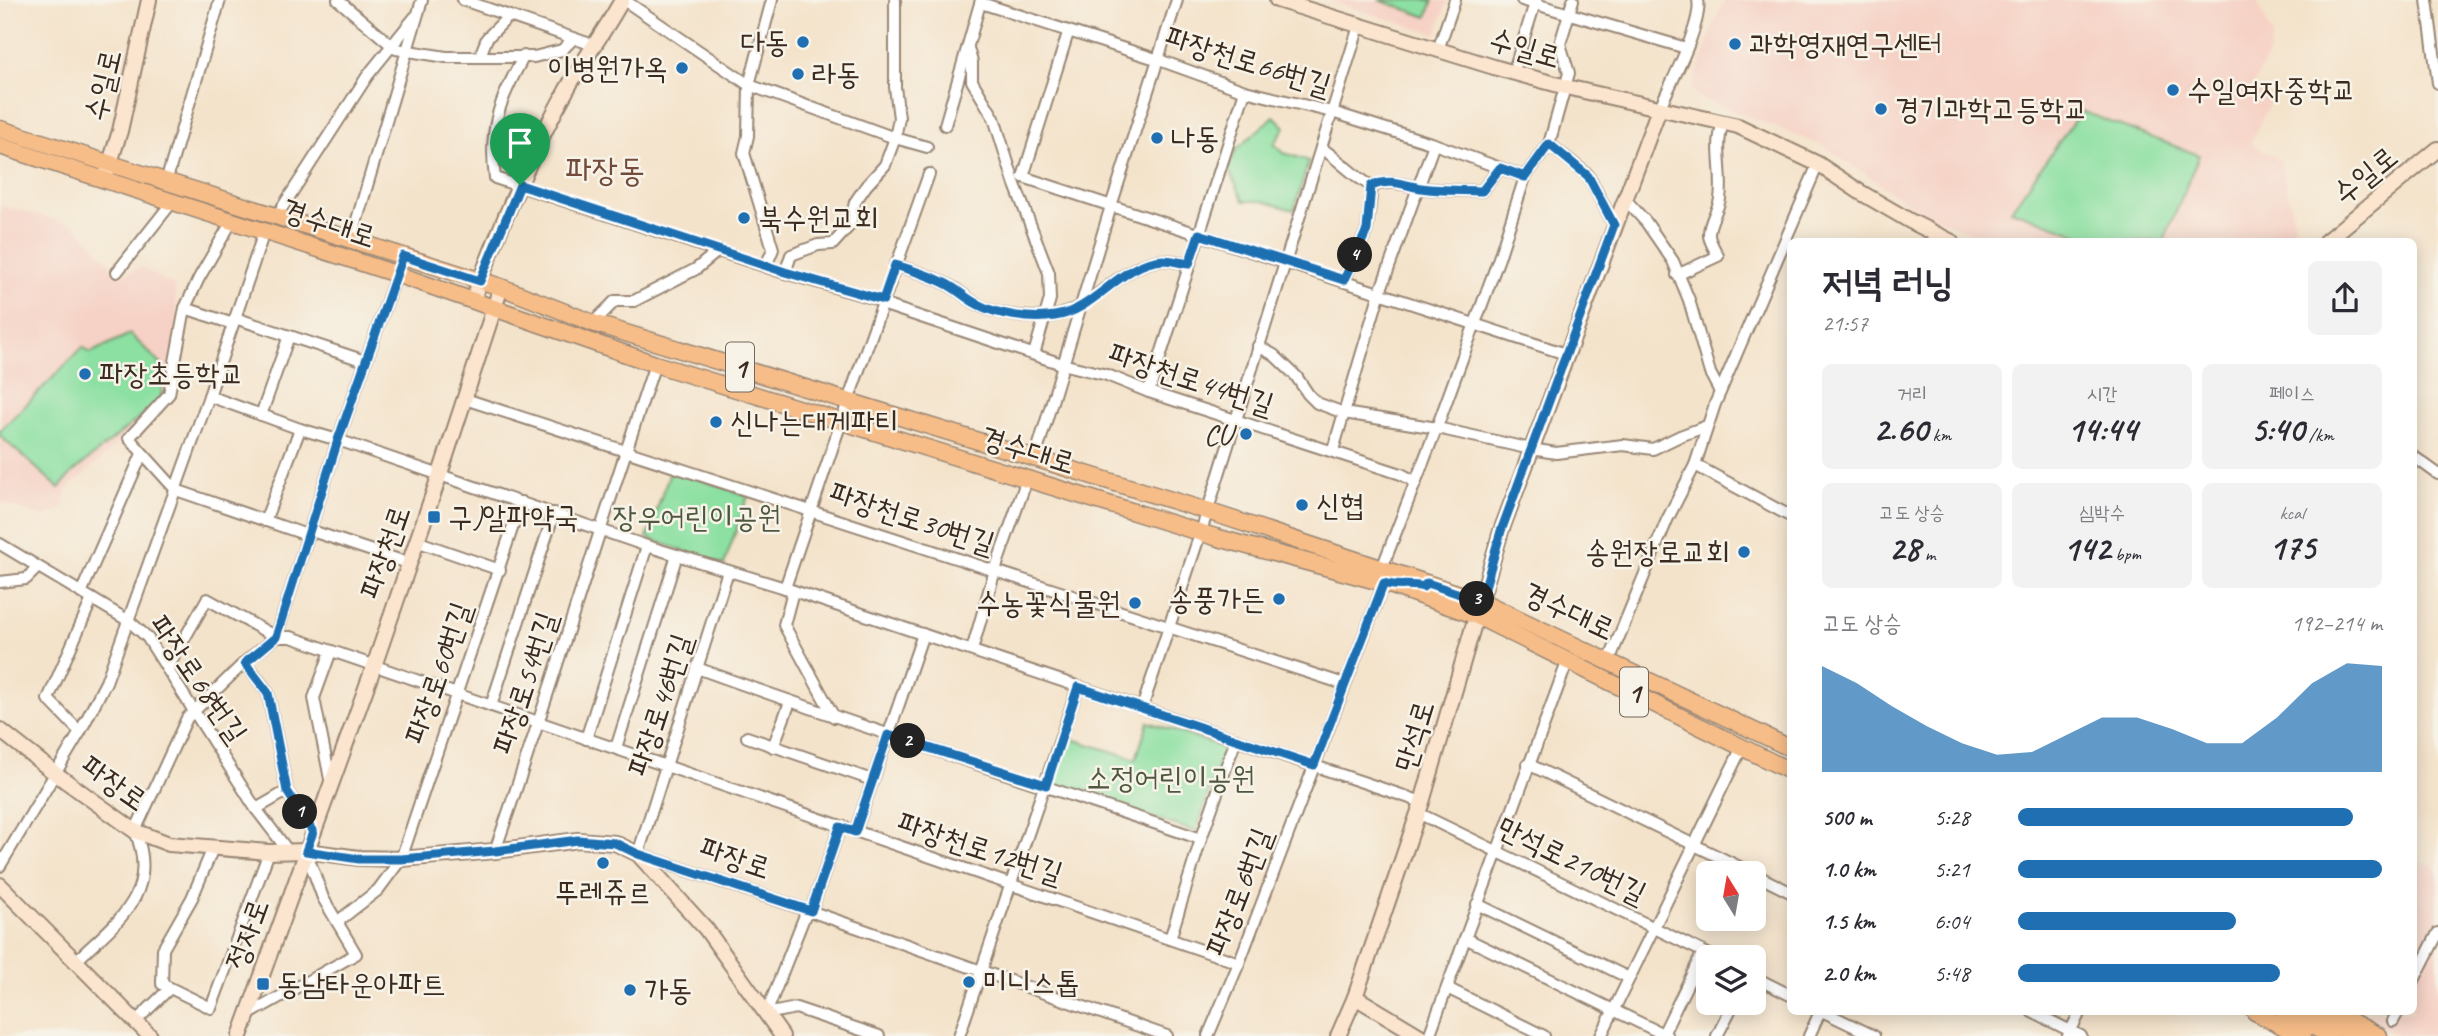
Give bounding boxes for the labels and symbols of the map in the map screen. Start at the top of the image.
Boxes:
street label: 파장천로66번길 [1160,18,1336,104]
street label: 수일로 [1485,20,1565,76]
place label: 다동 [741,23,789,61]
place label: 과학영재연구센터 [1749,25,1942,63]
marker: 다동 [795,34,811,50]
marker: 과학영재연구센터 [1727,36,1743,52]
street label: 수일로 [76,45,130,125]
place label: 이병원가옥 [547,49,668,87]
place label: 라동 [812,55,860,93]
marker: 이병원가옥 [674,60,690,76]
marker: 라동 [790,66,806,82]
place label: 수일여자중학교 [2187,71,2356,109]
marker: 수일여자중학교 [2165,82,2181,98]
place label: 경기과학고등학교 [1895,90,2088,128]
marker: 경기과학고등학교 [1873,101,1889,117]
pin [490,113,550,185]
place label: 나동 [1171,119,1219,157]
marker: 나동 [1149,130,1165,146]
street label: 수일로 [2325,137,2405,213]
district label: 파장동 [565,149,645,191]
street label: 경수대로 [277,190,381,256]
place label: 북수원교회 [758,199,879,237]
marker: 북수원교회 [736,210,752,226]
pin: 4 [1338,238,1372,272]
street label: 파장천로44번길 [1103,334,1279,424]
road number: 1 [726,342,754,392]
place label: 파장초등학교 [99,355,244,393]
marker: 파장초등학교 [77,366,93,382]
place label: 신나는대게파티 [730,403,899,441]
marker: 신나는대게파티 [708,414,724,430]
place label: CU [1204,415,1238,453]
street label: 경수대로 [976,418,1080,482]
marker: CU [1238,426,1254,442]
street label: 파장천로30번길 [824,473,1000,563]
place label: 신협 [1316,486,1364,524]
marker: 신협 [1294,497,1310,513]
place label: 구)알파약국 [448,498,579,536]
park label: 장우어린이공원 [613,498,781,536]
street label: 파장천로 [351,500,419,604]
marker: 구)알파약국 [426,509,442,525]
place label: 송원장로교회 [1585,533,1730,571]
marker: 송원장로교회 [1736,544,1752,560]
street label: 경수대로 [1517,573,1621,649]
place label: 송풍가든 [1168,580,1265,618]
pin: 3 [1460,582,1494,616]
place label: 수농꽃식물원 [976,584,1121,622]
marker: 송풍가든 [1271,591,1287,607]
marker: 수농꽃식물원 [1127,595,1143,611]
street label: 파장로60번길 [396,597,480,749]
street label: 파장로54번길 [484,607,566,759]
street label: 파장로68번길 [140,608,256,750]
street label: 파장로46번길 [619,629,701,781]
road number: 1 [1620,668,1648,716]
street label: 만석로 [1385,696,1443,776]
pin: 2 [890,724,926,758]
street label: 파장로 [73,747,155,819]
park label: 소정어린이공원 [1087,759,1255,797]
pin: 1 [282,794,318,830]
street label: 파장천로12번길 [892,803,1068,893]
street label: 만석로210번길 [1491,808,1653,912]
street label: 파장로6번길 [1197,823,1281,961]
street label: 파장로 [695,829,775,887]
marker: 뚜레쥬르 [595,855,611,871]
north arrow [1696,861,1766,931]
place label: 뚜레쥬르 [555,873,651,911]
street label: 정자로 [217,893,277,975]
place label: 미니스톱 [983,963,1080,1001]
place label: 동남타운아파트 [277,965,446,1003]
place label: 가동 [644,971,692,1009]
marker: 미니스톱 [961,974,977,990]
marker: 동남타운아파트 [255,976,271,992]
marker: 가동 [622,982,638,998]

